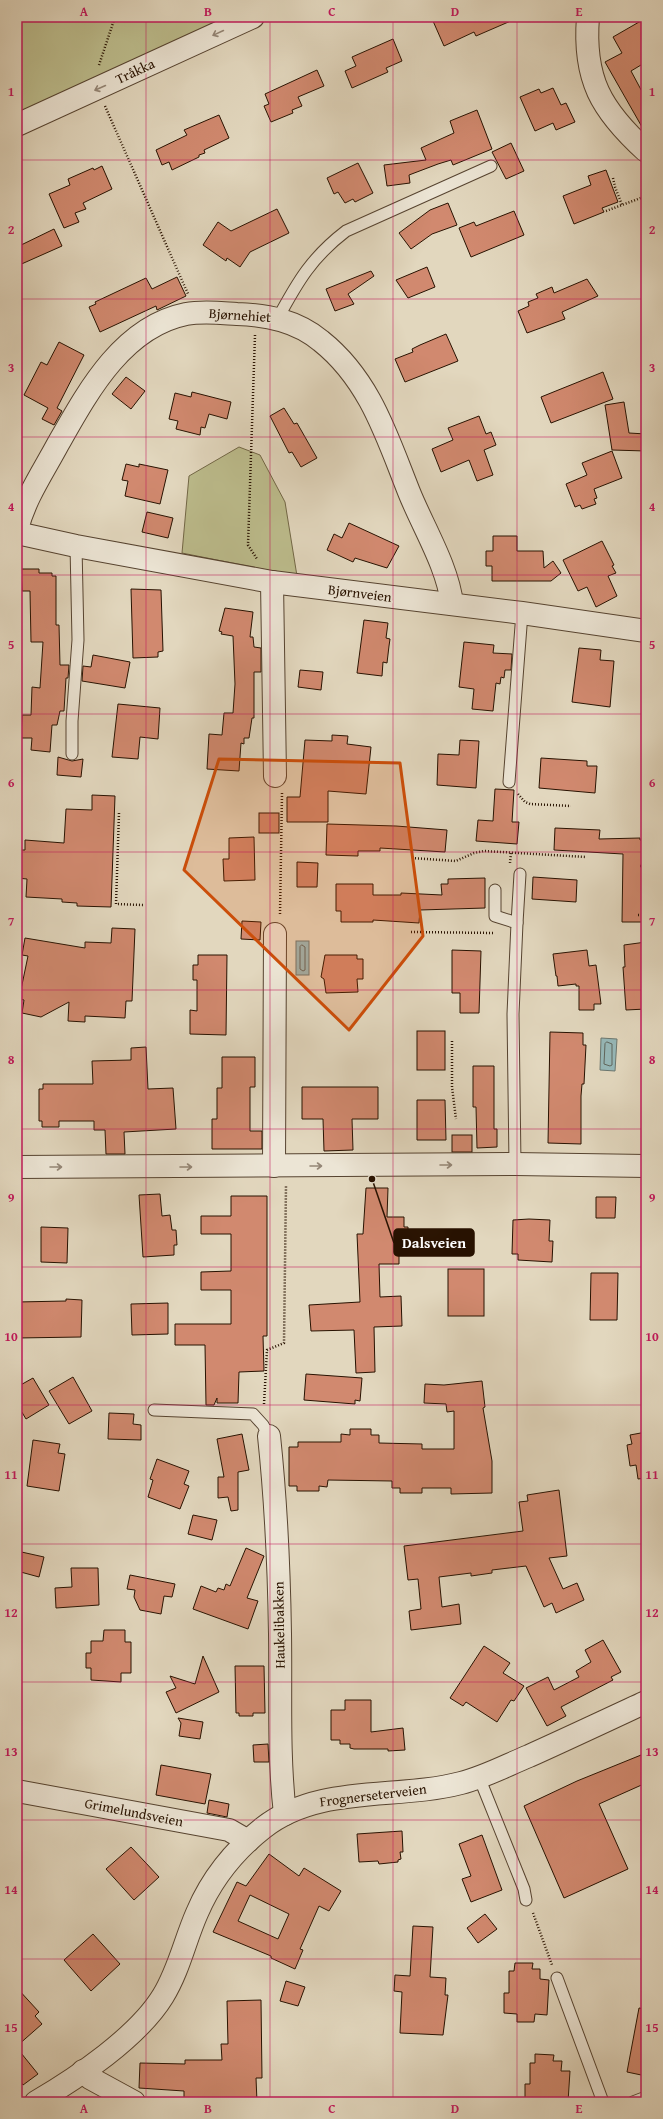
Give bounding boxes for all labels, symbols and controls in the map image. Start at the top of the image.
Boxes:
text: A [80,2,89,21]
text: B [204,2,212,21]
text: C [328,2,336,21]
text: D [451,2,459,21]
text: E [576,2,583,21]
one-way arrow [212,30,224,37]
street label: Tråkka [112,53,158,89]
text: 1 [8,82,14,101]
text: 1 [649,82,655,101]
one-way arrow [94,84,106,92]
text: 2 [8,220,15,239]
text: 2 [649,220,656,239]
street label: Bjørnehiet [208,303,272,327]
text: 3 [8,358,14,377]
text: 3 [649,358,655,377]
text: 4 [8,497,15,516]
text: 4 [649,497,656,516]
street label: Bjørnveien [327,579,393,607]
text: 5 [8,635,15,654]
text: 5 [649,635,656,654]
text: 6 [8,773,15,792]
text: 6 [649,773,656,792]
text: 7 [8,912,15,931]
text: 7 [649,912,656,931]
text: 8 [8,1050,15,1069]
text: 8 [649,1050,656,1069]
one-way arrow [439,1161,452,1169]
one-way arrow [309,1162,322,1170]
one-way arrow [49,1163,62,1171]
one-way arrow [179,1163,192,1171]
text: 9 [8,1188,15,1207]
text: 9 [649,1188,656,1207]
callout: Dalsveien [394,1229,474,1256]
text: Dalsveien [402,1232,466,1253]
text: 10 [4,1327,18,1346]
text: 10 [645,1327,659,1346]
text: 11 [4,1465,18,1484]
text: 11 [645,1465,659,1484]
street label: Haukelibakken [268,1581,290,1669]
text: 12 [4,1603,18,1622]
text: 12 [645,1603,659,1622]
text: 13 [4,1742,18,1761]
text: 13 [645,1742,659,1761]
street label: Frognerseterveien [318,1778,428,1811]
street label: Grimelundsveien [83,1793,185,1831]
text: 14 [4,1880,18,1899]
text: 14 [645,1880,659,1899]
text: 15 [4,2018,18,2037]
text: 15 [645,2018,659,2037]
text: A [80,2099,89,2118]
text: B [204,2099,212,2118]
text: C [328,2099,336,2118]
text: D [451,2099,459,2118]
text: E [576,2099,583,2118]

